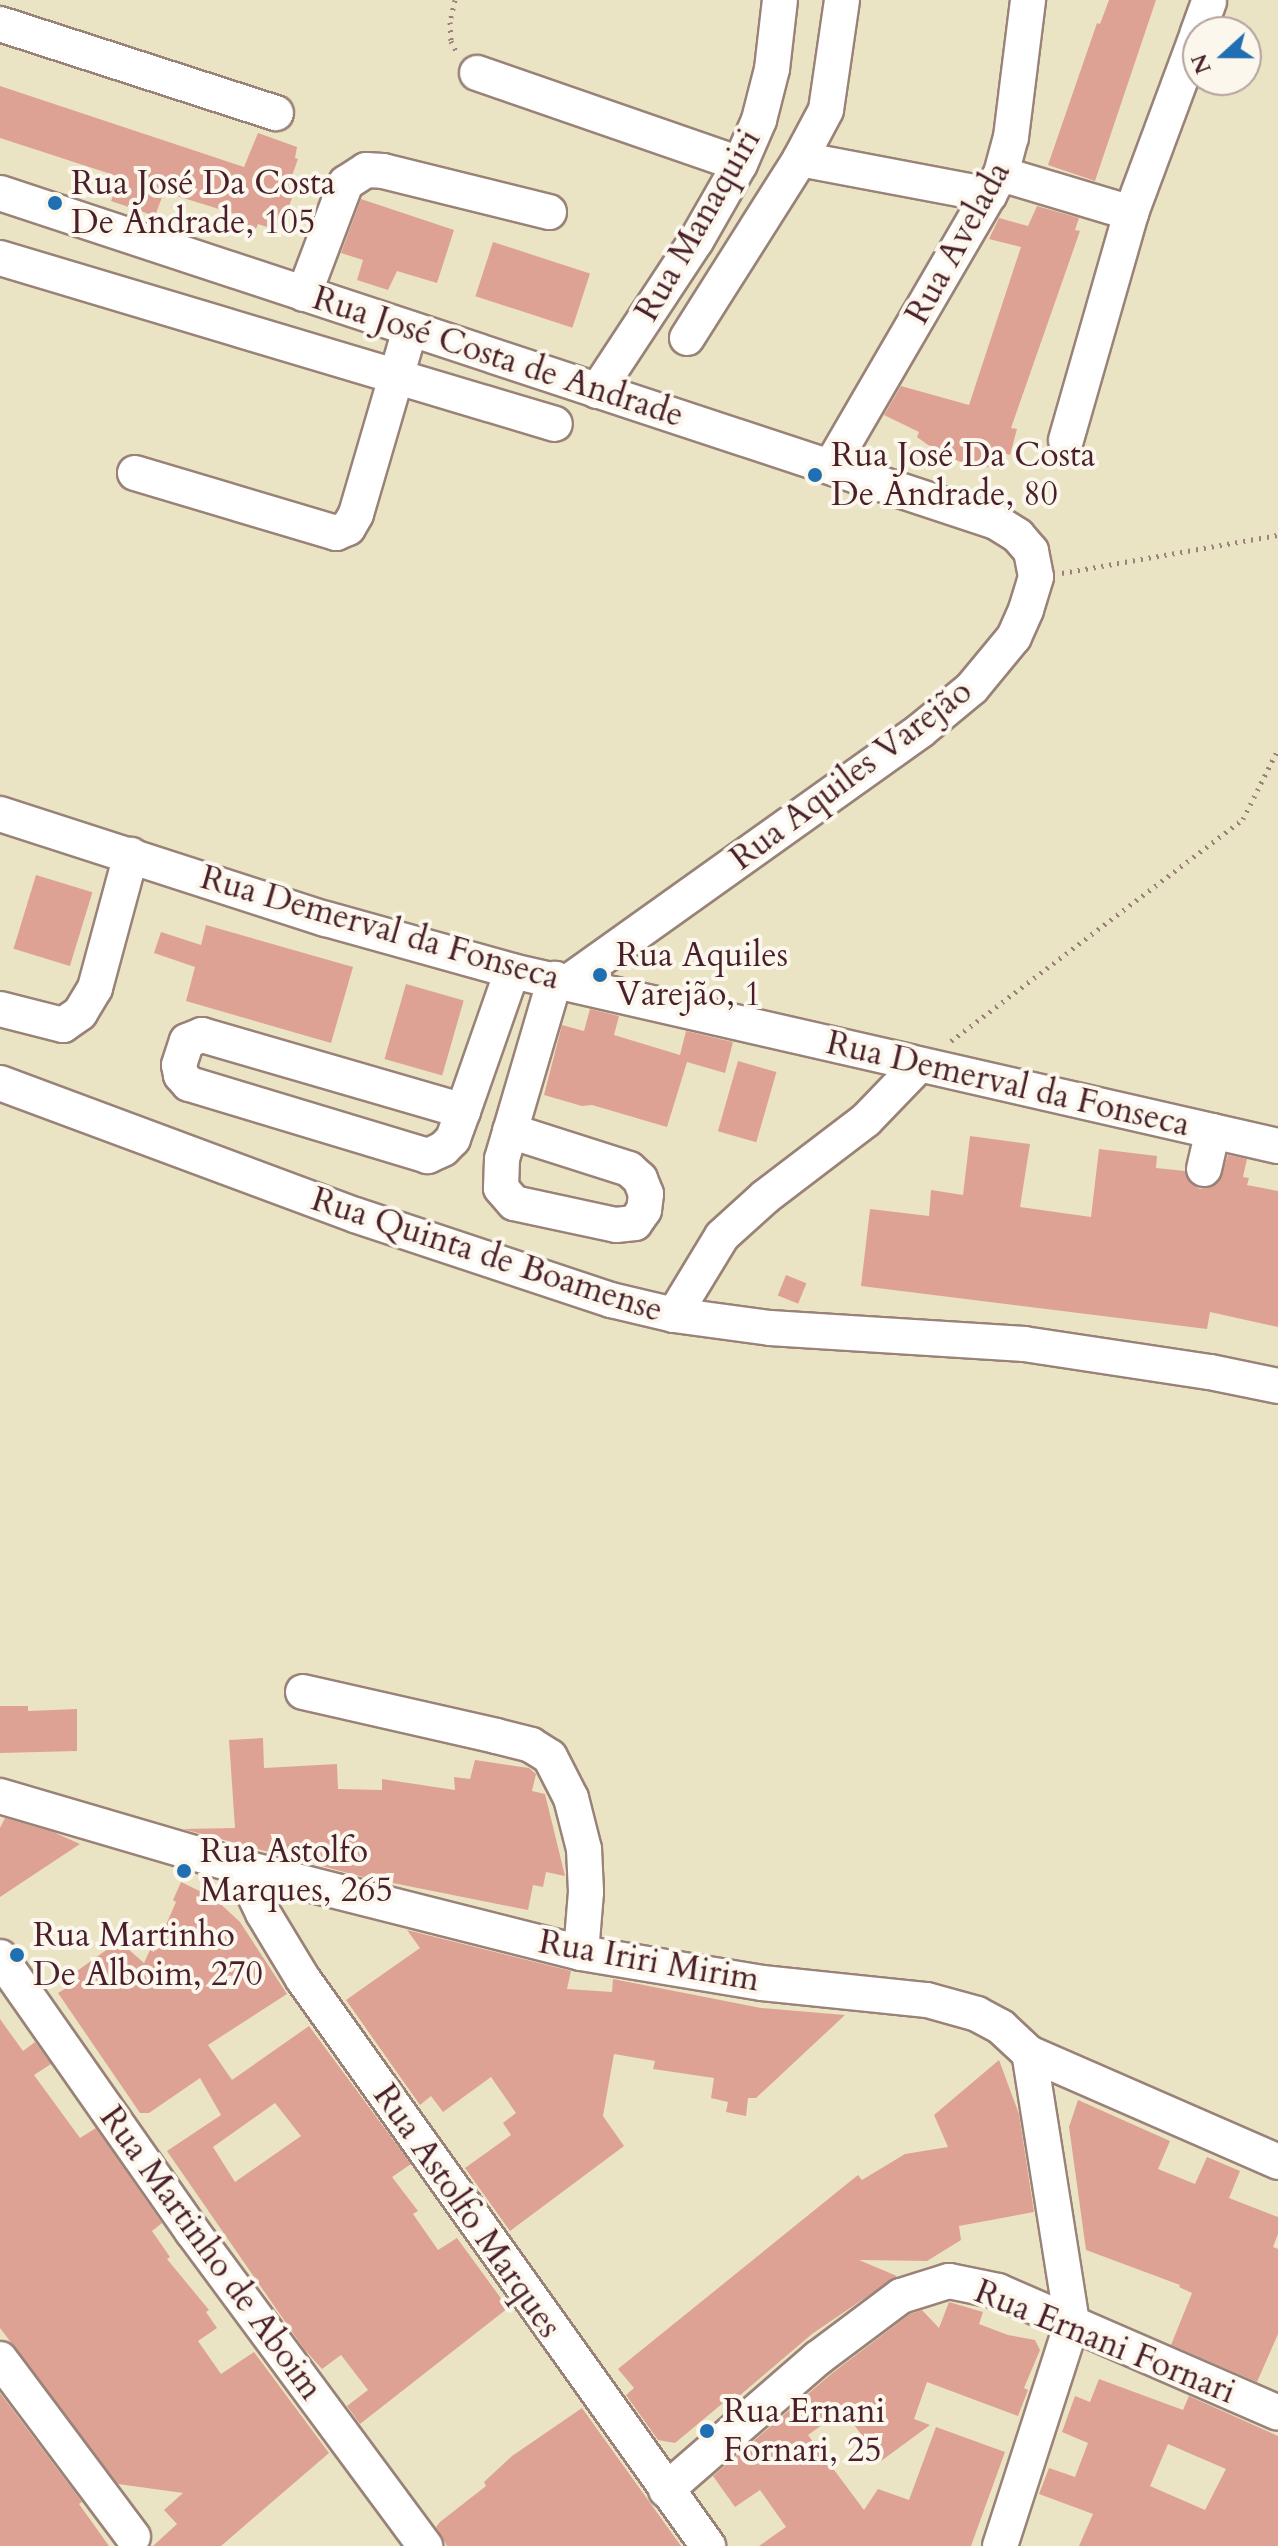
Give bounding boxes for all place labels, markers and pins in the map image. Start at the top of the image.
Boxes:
place label: Rua José Da Costa De Andrade, 105 [71,163,335,242]
marker: Rua José Da Costa De Andrade, 105 [46,194,64,212]
place label: Rua José Da Costa De Andrade, 80 [831,435,1095,514]
marker: Rua José Da Costa De Andrade, 80 [806,466,824,484]
place label: Rua Aquiles Varejão, 1 [616,935,788,1014]
marker: Rua Aquiles Varejão, 1 [591,966,609,984]
place label: Rua Astolfo Marques, 265 [200,1831,393,1910]
marker: Rua Astolfo Marques, 265 [175,1862,193,1880]
place label: Rua Martinho De Alboim, 270 [33,1915,263,1994]
marker: Rua Martinho De Alboim, 270 [8,1946,26,1964]
place label: Rua Ernani Fornari, 25 [723,2391,885,2470]
marker: Rua Ernani Fornari, 25 [698,2422,716,2440]

